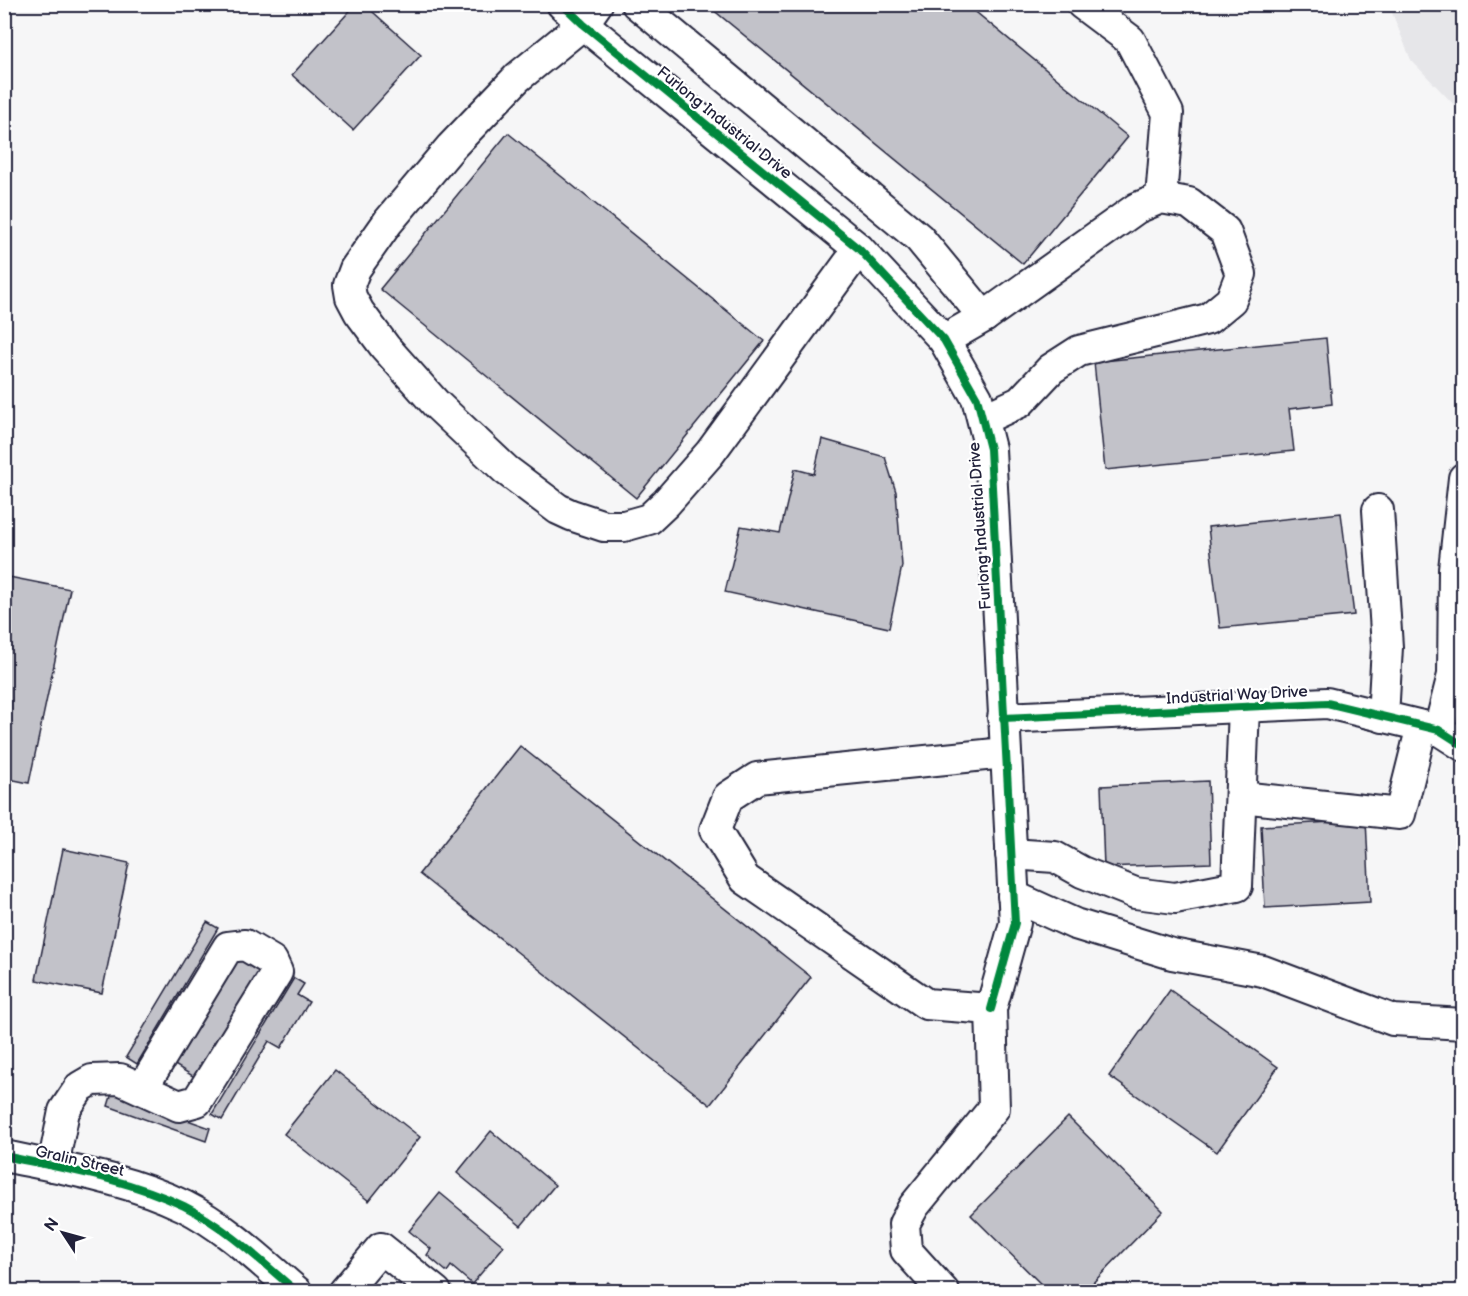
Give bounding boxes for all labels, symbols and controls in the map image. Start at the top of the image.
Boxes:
street label: Furlong Industrial Drive [653,63,796,184]
street label: Furlong Industrial Drive [965,441,996,610]
street label: Industrial Way Drive [1166,682,1309,709]
street label: Gralin Street [33,1142,126,1181]
north arrow [33,1203,93,1263]
text: N [41,1215,63,1236]

